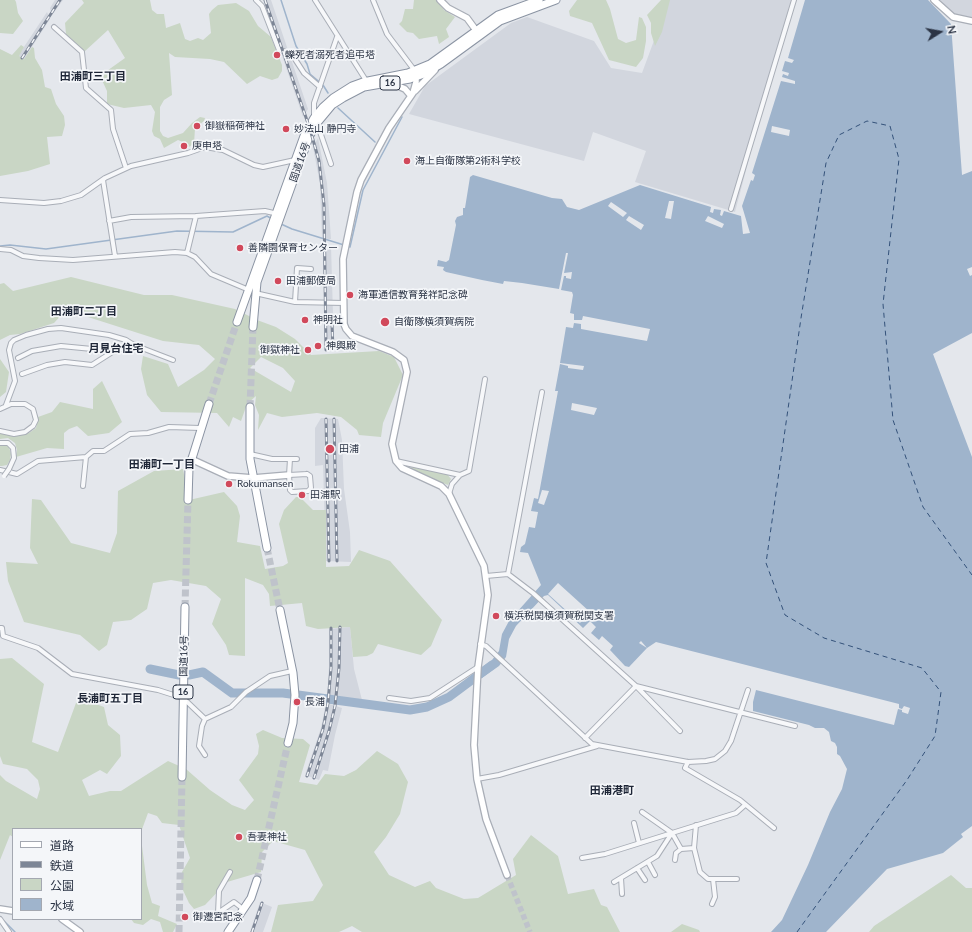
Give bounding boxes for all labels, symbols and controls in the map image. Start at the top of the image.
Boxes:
north arrow [920,12,960,52]
text: N [945,24,959,35]
place label: 轢死者溺死者追弔塔 [285,49,375,61]
marker: 轢死者溺死者追弔塔 [272,50,282,60]
district label: 田浦町三丁目 [60,69,126,83]
road number: 16 [380,76,400,90]
place label: 御嶽稲荷神社 [205,120,265,132]
marker: 御嶽稲荷神社 [192,121,202,131]
place label: 妙法山 静円寺 [294,123,357,135]
marker: 妙法山 静円寺 [281,124,291,134]
place label: 庚申塔 [192,140,222,152]
street label: 国道16号 [287,140,313,184]
marker: 庚申塔 [179,141,189,151]
place label: 海上自衛隊第2術科学校 [415,155,521,167]
marker: 海上自衛隊第2術科学校 [402,156,412,166]
place label: 善隣園保育センター [248,242,338,254]
marker: 善隣園保育センター [235,243,245,253]
place label: 田浦郵便局 [286,275,336,287]
marker: 田浦郵便局 [273,276,283,286]
place label: 海軍通信教育発祥記念碑 [358,289,468,301]
marker: 海軍通信教育発祥記念碑 [345,290,355,300]
district label: 田浦町二丁目 [51,304,117,318]
place label: 神明社 [313,314,343,326]
marker: 神明社 [300,315,310,325]
marker: 自衛隊横須賀病院 [379,316,391,328]
place label: 自衛隊横須賀病院 [394,316,474,328]
place label: 神輿殿 [326,340,356,352]
district label: 月見台住宅 [89,341,143,355]
marker: 神輿殿 [313,341,323,351]
place label: 御獄神社 [260,344,300,356]
marker: 御獄神社 [303,345,313,355]
marker: 田浦 [324,443,336,455]
place label: 田浦 [339,443,359,455]
district label: 田浦町一丁目 [129,457,195,471]
place label: Rokumansen [237,478,293,490]
marker: Rokumansen [224,479,234,489]
place label: 田浦駅 [310,489,340,501]
marker: 田浦駅 [297,490,307,500]
place label: 横浜税関横須賀税関支署 [504,610,614,622]
marker: 横浜税関横須賀税関支署 [491,611,501,621]
street label: 国道16号 [178,635,190,677]
road number: 16 [173,685,193,699]
district label: 長浦町五丁目 [77,691,143,705]
place label: 長浦 [305,696,325,708]
marker: 長浦 [292,697,302,707]
district label: 田浦港町 [590,783,634,797]
legend [12,828,142,920]
place label: 吾妻神社 [247,831,287,843]
marker: 吾妻神社 [234,832,244,842]
text: 道路 [50,838,74,853]
text: 鉄道 [50,858,74,873]
text: 公園 [50,878,74,893]
text: 水域 [50,898,74,913]
place label: 御遷宮記念 [193,911,243,923]
marker: 御遷宮記念 [180,912,190,922]

